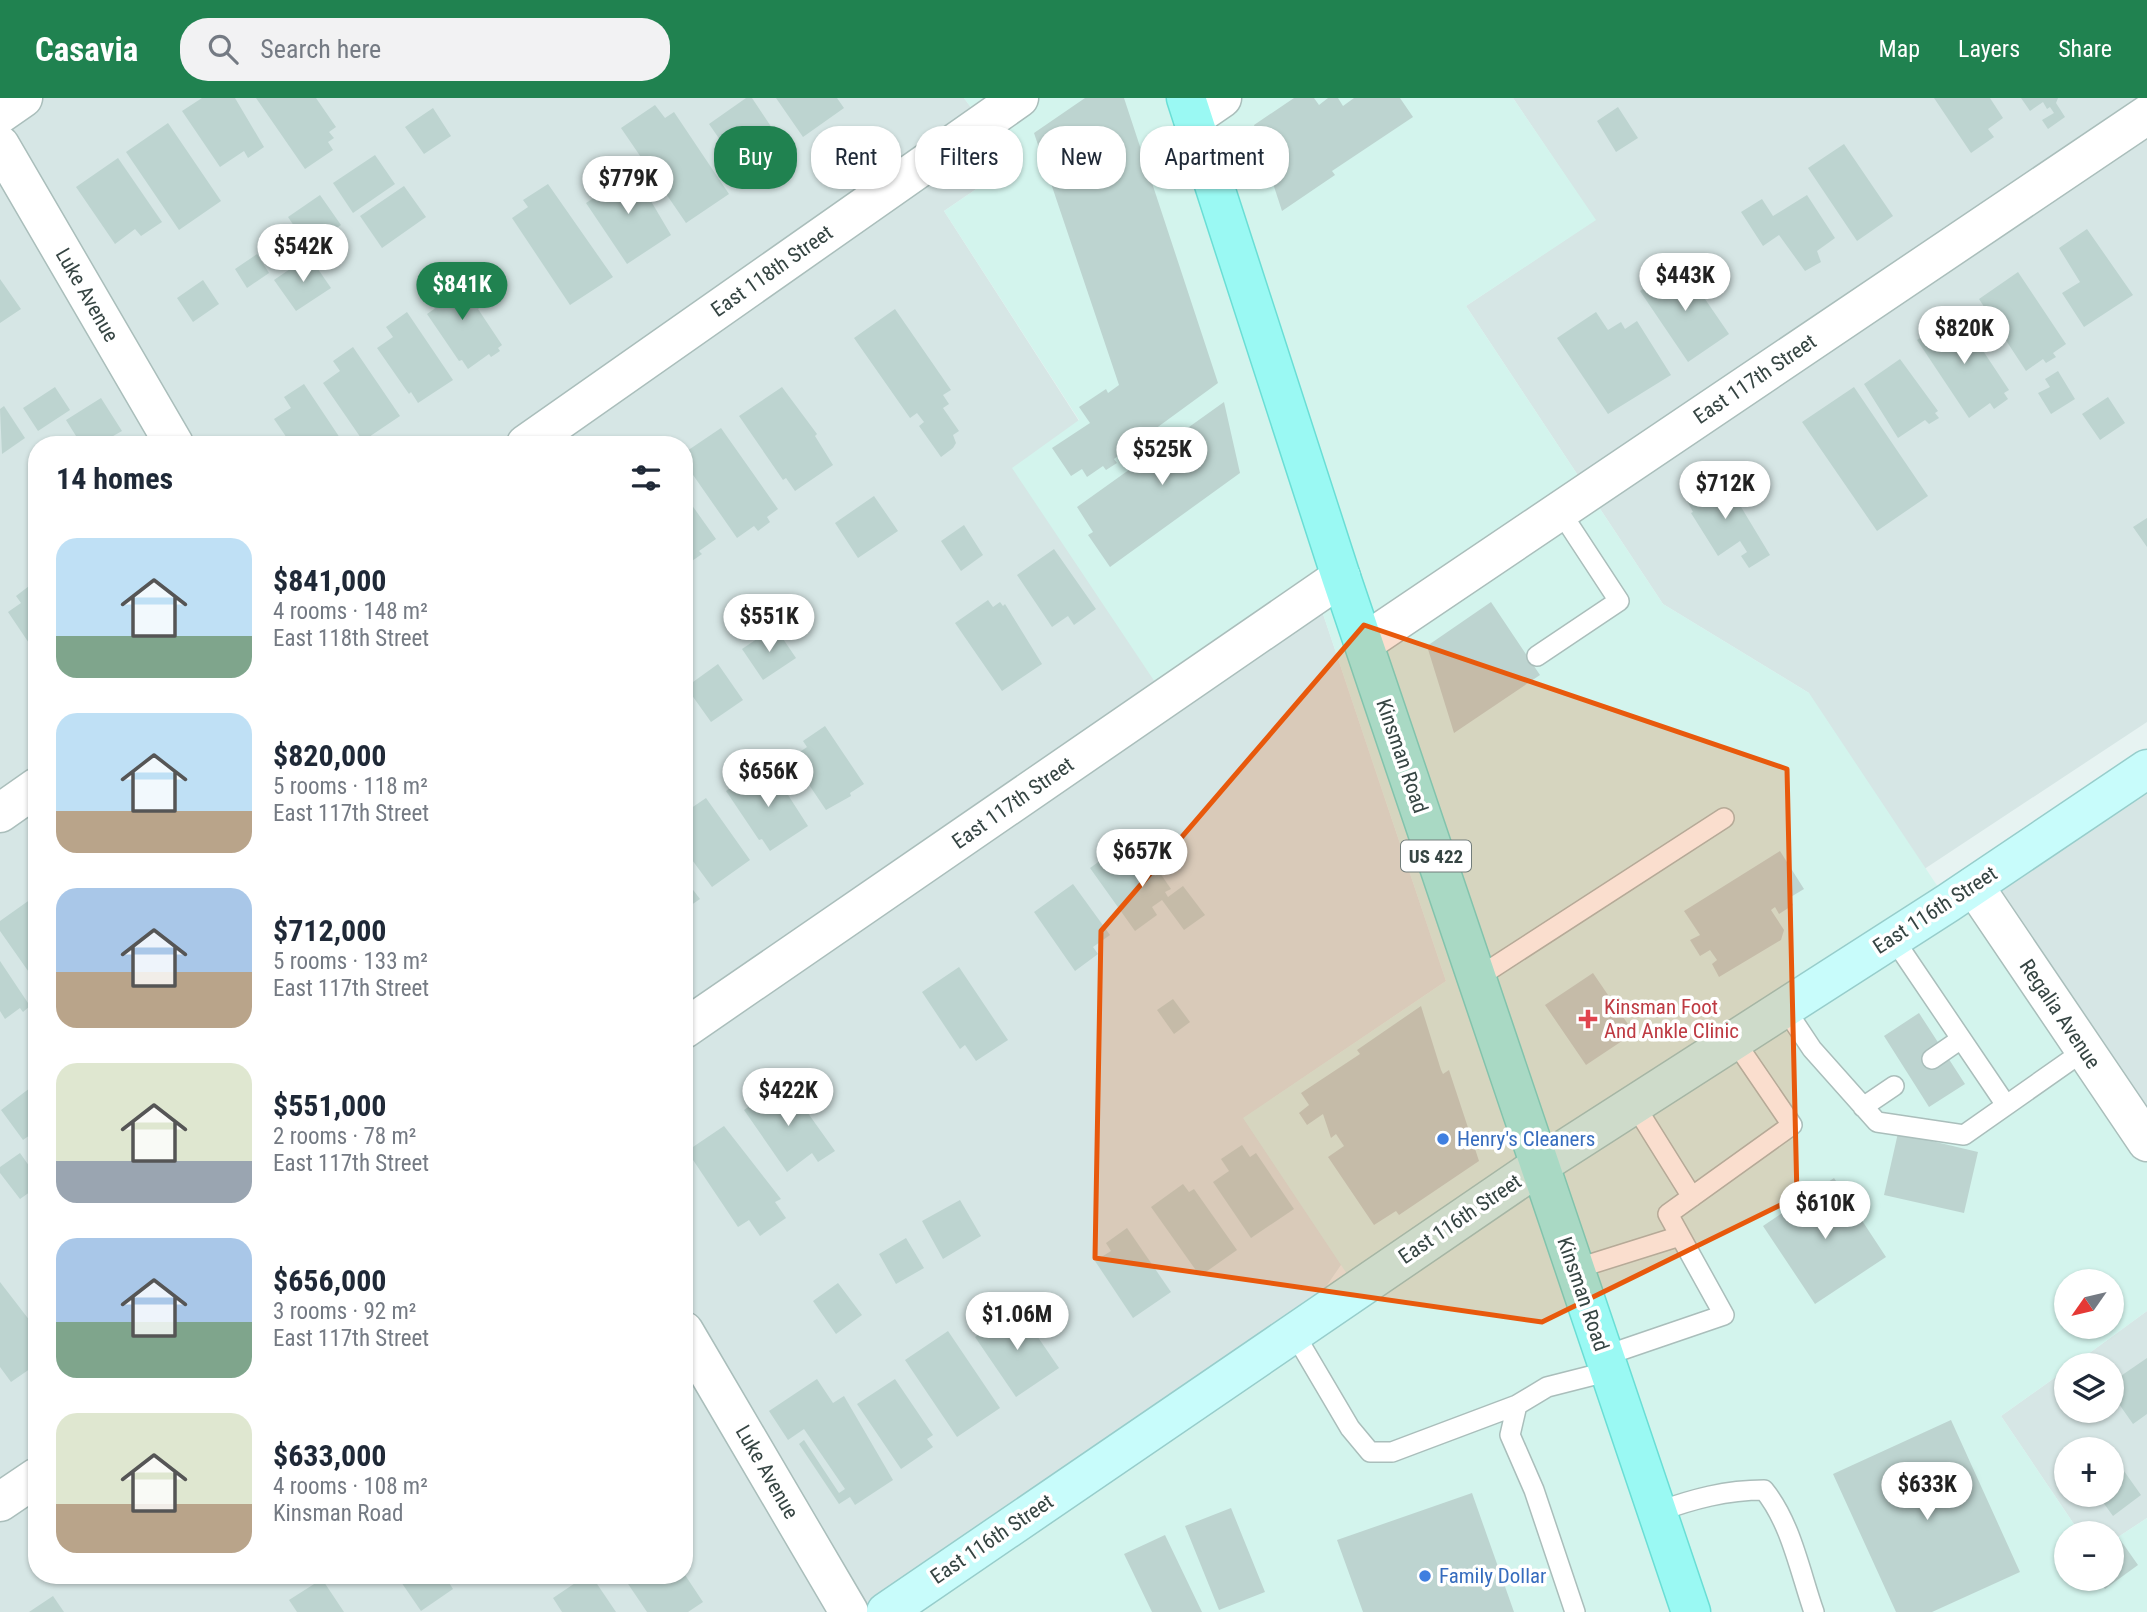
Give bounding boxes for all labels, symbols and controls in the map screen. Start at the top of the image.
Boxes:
search box [180,18,670,81]
text: Casavia [35,30,138,69]
icon: search [204,30,242,68]
text: Search here [260,34,381,64]
text: Map [1879,35,1920,63]
text: Layers [1958,35,2020,63]
text: Share [2058,35,2112,63]
chip: Buy [714,126,797,189]
chip: Rent [811,126,901,189]
chip: Filters [915,126,1023,189]
chip: New [1037,126,1126,189]
chip: Apartment [1140,126,1289,189]
pin: $779K [579,156,677,216]
text: $779K [598,165,658,192]
street label: East 118th Street [707,220,837,322]
pin: $542K [254,225,352,284]
text: $542K [273,233,333,260]
street label: Luke Avenue [51,244,123,346]
pin: $443K [1636,254,1734,313]
pin: $841K [413,262,511,322]
text: $443K [1655,262,1715,289]
text: $841K [432,271,492,298]
pin: $820K [1915,306,2013,366]
text: $820K [1934,315,1994,342]
street label: East 117th Street [1689,329,1821,429]
pin: $525K [1113,428,1211,487]
text: $525K [1132,436,1192,463]
icon: filters [627,459,665,497]
text: 14 homes [56,461,173,496]
pin: $712K [1676,462,1774,521]
text: $712K [1695,470,1755,497]
text: $841,000 [273,563,386,598]
icon: home [112,566,196,650]
pin: $551K [720,594,818,654]
text: 4 rooms · 148 m² [273,598,428,625]
text: $551K [739,603,799,630]
text: East 118th Street [273,625,429,652]
street label: Kinsman Road [1371,696,1433,816]
text: $820,000 [273,738,386,773]
icon: home [112,741,196,825]
pin: $656K [719,750,817,809]
street label: East 117th Street [948,752,1078,854]
text: $656K [738,758,798,785]
text: 5 rooms · 118 m² [273,773,428,800]
text: East 117th Street [273,800,429,827]
pin: $657K [1093,830,1191,889]
text: $657K [1112,838,1172,865]
road number: US 422 [1401,841,1471,872]
street label: East 116th Street [1869,861,2001,959]
text: $712,000 [273,913,386,948]
icon: home [112,916,196,1000]
text: 5 rooms · 133 m² [273,948,428,975]
street label: Regalia Avenue [2015,955,2105,1073]
text: East 117th Street [273,975,429,1002]
place label: Kinsman Foot And Ankle Clinic [1604,995,1739,1043]
marker: Kinsman Foot And Ankle Clinic [1578,1009,1598,1029]
pin: $422K [739,1068,837,1128]
text: $422K [758,1077,818,1104]
text: $551,000 [273,1088,386,1123]
icon: home [112,1091,196,1175]
text: 2 rooms · 78 m² [273,1123,416,1150]
place label: Henry's Cleaners [1457,1127,1595,1151]
marker: Henry's Cleaners [1435,1131,1451,1147]
text: East 117th Street [273,1150,429,1177]
street label: East 116th Street [1394,1169,1526,1269]
pin: $610K [1776,1182,1874,1241]
text: $610K [1795,1190,1855,1217]
street label: Kinsman Road [1552,1234,1614,1354]
text: $656,000 [273,1263,386,1298]
icon: home [112,1266,196,1350]
north arrow [2054,1269,2124,1339]
map controls [2054,1269,2124,1591]
pin: $1.06M [960,1292,1074,1352]
text: 3 rooms · 92 m² [273,1298,416,1325]
text: $1.06M [982,1301,1052,1328]
text: East 117th Street [273,1325,429,1352]
button: layers [2054,1353,2124,1423]
street label: Luke Avenue [731,1421,803,1523]
button: + [2054,1437,2124,1507]
text: $633,000 [273,1438,386,1473]
icon: home [112,1441,196,1525]
pin: $633K [1878,1462,1976,1522]
text: $633K [1897,1471,1957,1498]
text: 4 rooms · 108 m² [273,1473,428,1500]
street label: East 116th Street [926,1489,1058,1589]
text: Kinsman Road [273,1500,403,1527]
button: − [2054,1521,2124,1591]
place label: Family Dollar [1439,1564,1546,1588]
marker: Family Dollar [1417,1568,1433,1584]

